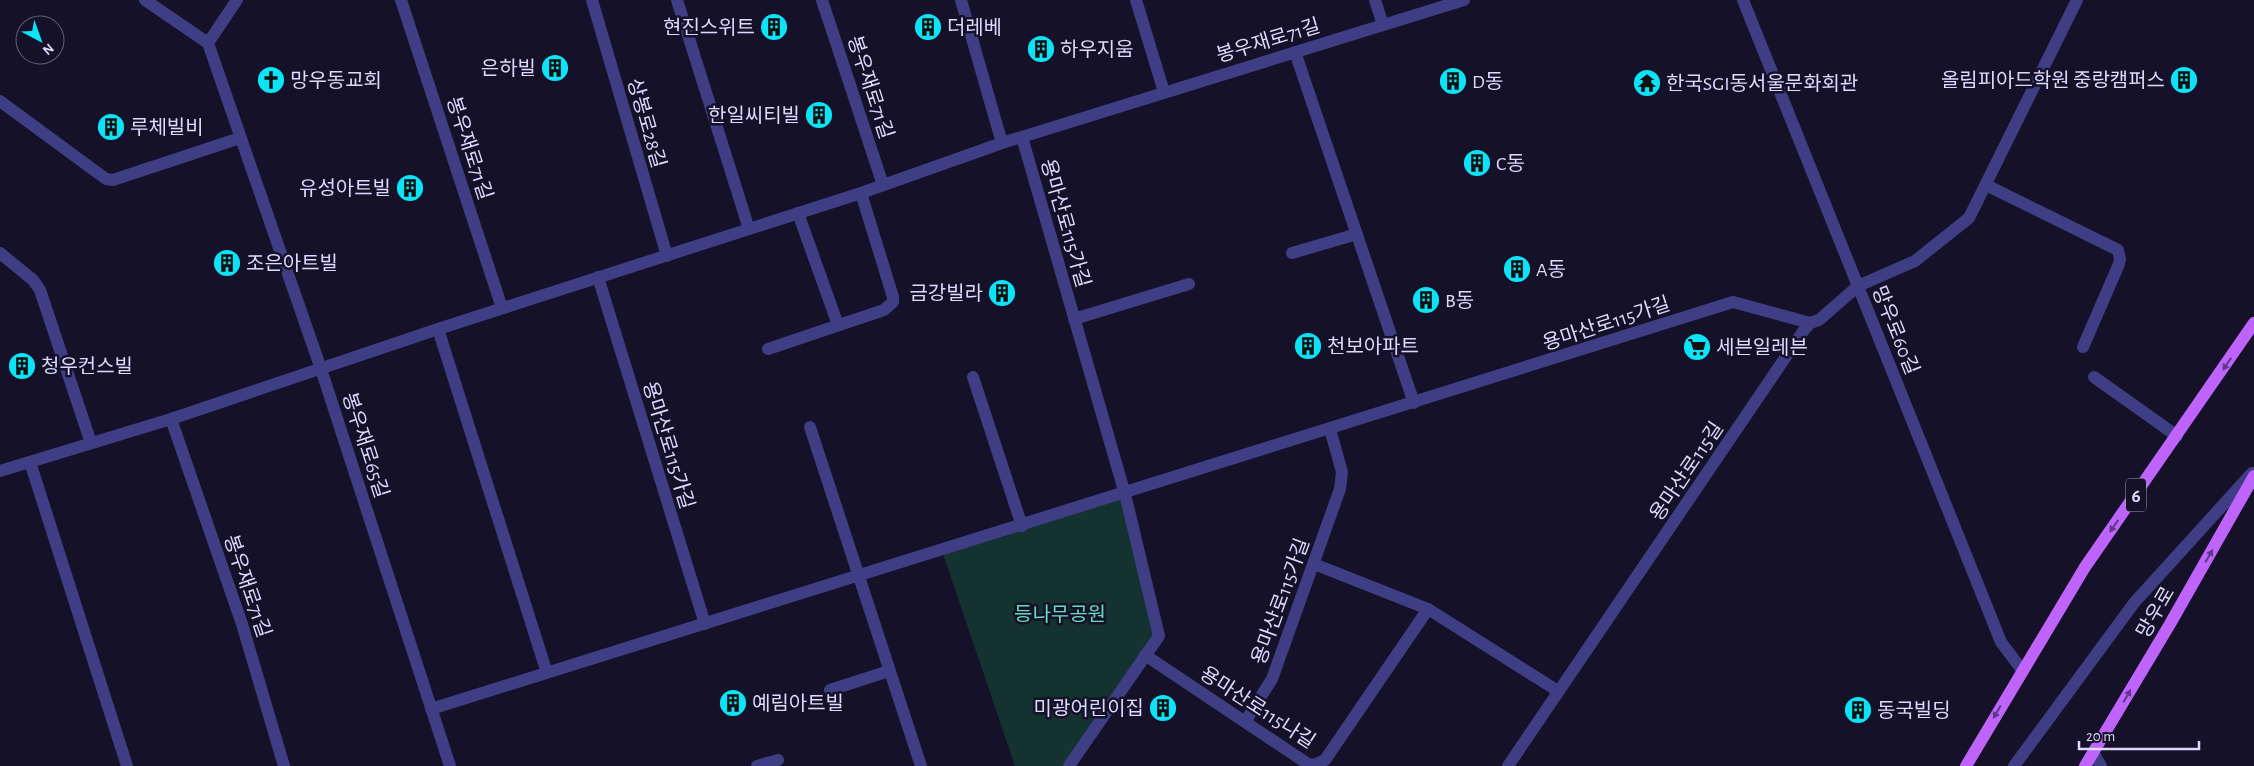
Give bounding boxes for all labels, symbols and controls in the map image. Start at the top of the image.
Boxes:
building icon: 현진스위트 [759,12,789,42]
building icon: 더레베 [913,12,943,42]
north arrow [15,15,65,65]
street label: 봉우재로71길 [1214,15,1322,66]
place label: 현진스위트 [663,17,755,38]
place label: 더레베 [947,17,1002,38]
street label: 봉우재로71길 [844,33,897,141]
building icon: 하우지움 [1026,34,1056,64]
place label: 하우지움 [1060,39,1134,60]
text: N [40,41,56,58]
building icon: 은하빌 [540,53,570,83]
place label: 은하빌 [481,58,536,79]
church icon: 망우동교회 [256,65,286,95]
building icon: 올림피아드학원 중랑캠퍼스 [2169,65,2199,95]
building icon: D동 [1438,66,1468,96]
temple icon: 한국SGI동서울문화회관 [1632,68,1662,98]
place label: 망우동교회 [290,70,382,91]
place label: 올림피아드학원 중랑캠퍼스 [1941,70,2165,91]
place label: D동 [1472,72,1503,92]
place label: 한국SGI동서울문화회관 [1666,73,1858,94]
street label: 상봉로28길 [624,76,669,170]
street label: 봉우재로71길 [443,94,496,202]
building icon: 한일씨티빌 [804,100,834,130]
place label: 한일씨티빌 [708,105,800,126]
building icon: 루체빌비 [96,112,126,142]
place label: 루체빌비 [130,117,204,138]
building icon: C동 [1462,148,1492,178]
place label: C동 [1496,154,1525,174]
street label: 용마산로115가길 [1037,157,1094,290]
building icon: 유성아트빌 [395,173,425,203]
place label: 유성아트빌 [299,178,391,199]
building icon: 조은아트빌 [212,248,242,278]
place label: 조은아트빌 [246,253,338,274]
building icon: A동 [1502,254,1532,284]
place label: A동 [1536,260,1566,280]
building icon: 금강빌라 [987,278,1017,308]
place label: 금강빌라 [909,283,983,304]
street label: 망우로60길 [1868,283,1923,377]
building icon: B동 [1411,285,1441,315]
place label: B동 [1445,291,1474,311]
street label: 용마산로115가길 [1540,293,1672,354]
building icon: 천보아파트 [1293,331,1323,361]
supermarket icon: 세븐일레븐 [1682,332,1712,362]
place label: 천보아파트 [1327,336,1419,357]
place label: 세븐일레븐 [1716,337,1808,358]
building icon: 청우컨스빌 [7,351,37,381]
place label: 청우컨스빌 [41,356,133,377]
one-way arrow [2222,357,2232,370]
street label: 용마산로115가길 [639,379,698,512]
street label: 봉우재로65길 [339,390,392,501]
street label: 용마산로115길 [1646,418,1727,524]
road number: 6 [2126,478,2146,512]
one-way arrow [2109,519,2119,533]
street label: 봉우재로71길 [220,532,275,640]
street label: 용마산로115가길 [1248,535,1313,667]
one-way arrow [2204,549,2213,562]
street label: 망우로 [2133,583,2178,641]
park label: 등나무공원 [1014,604,1106,625]
street label: 용마산로115나길 [1196,663,1319,752]
building icon: 예림아트빌 [718,688,748,718]
one-way arrow [2123,690,2132,703]
place label: 예림아트빌 [752,693,844,714]
building icon: 미광어린이집 [1148,693,1178,723]
building icon: 동국빌딩 [1843,695,1873,725]
place label: 미광어린이집 [1034,698,1144,719]
place label: 동국빌딩 [1877,700,1951,721]
one-way arrow [1993,705,2002,718]
scale bar [2079,718,2199,750]
text: 20 m [2086,729,2115,744]

